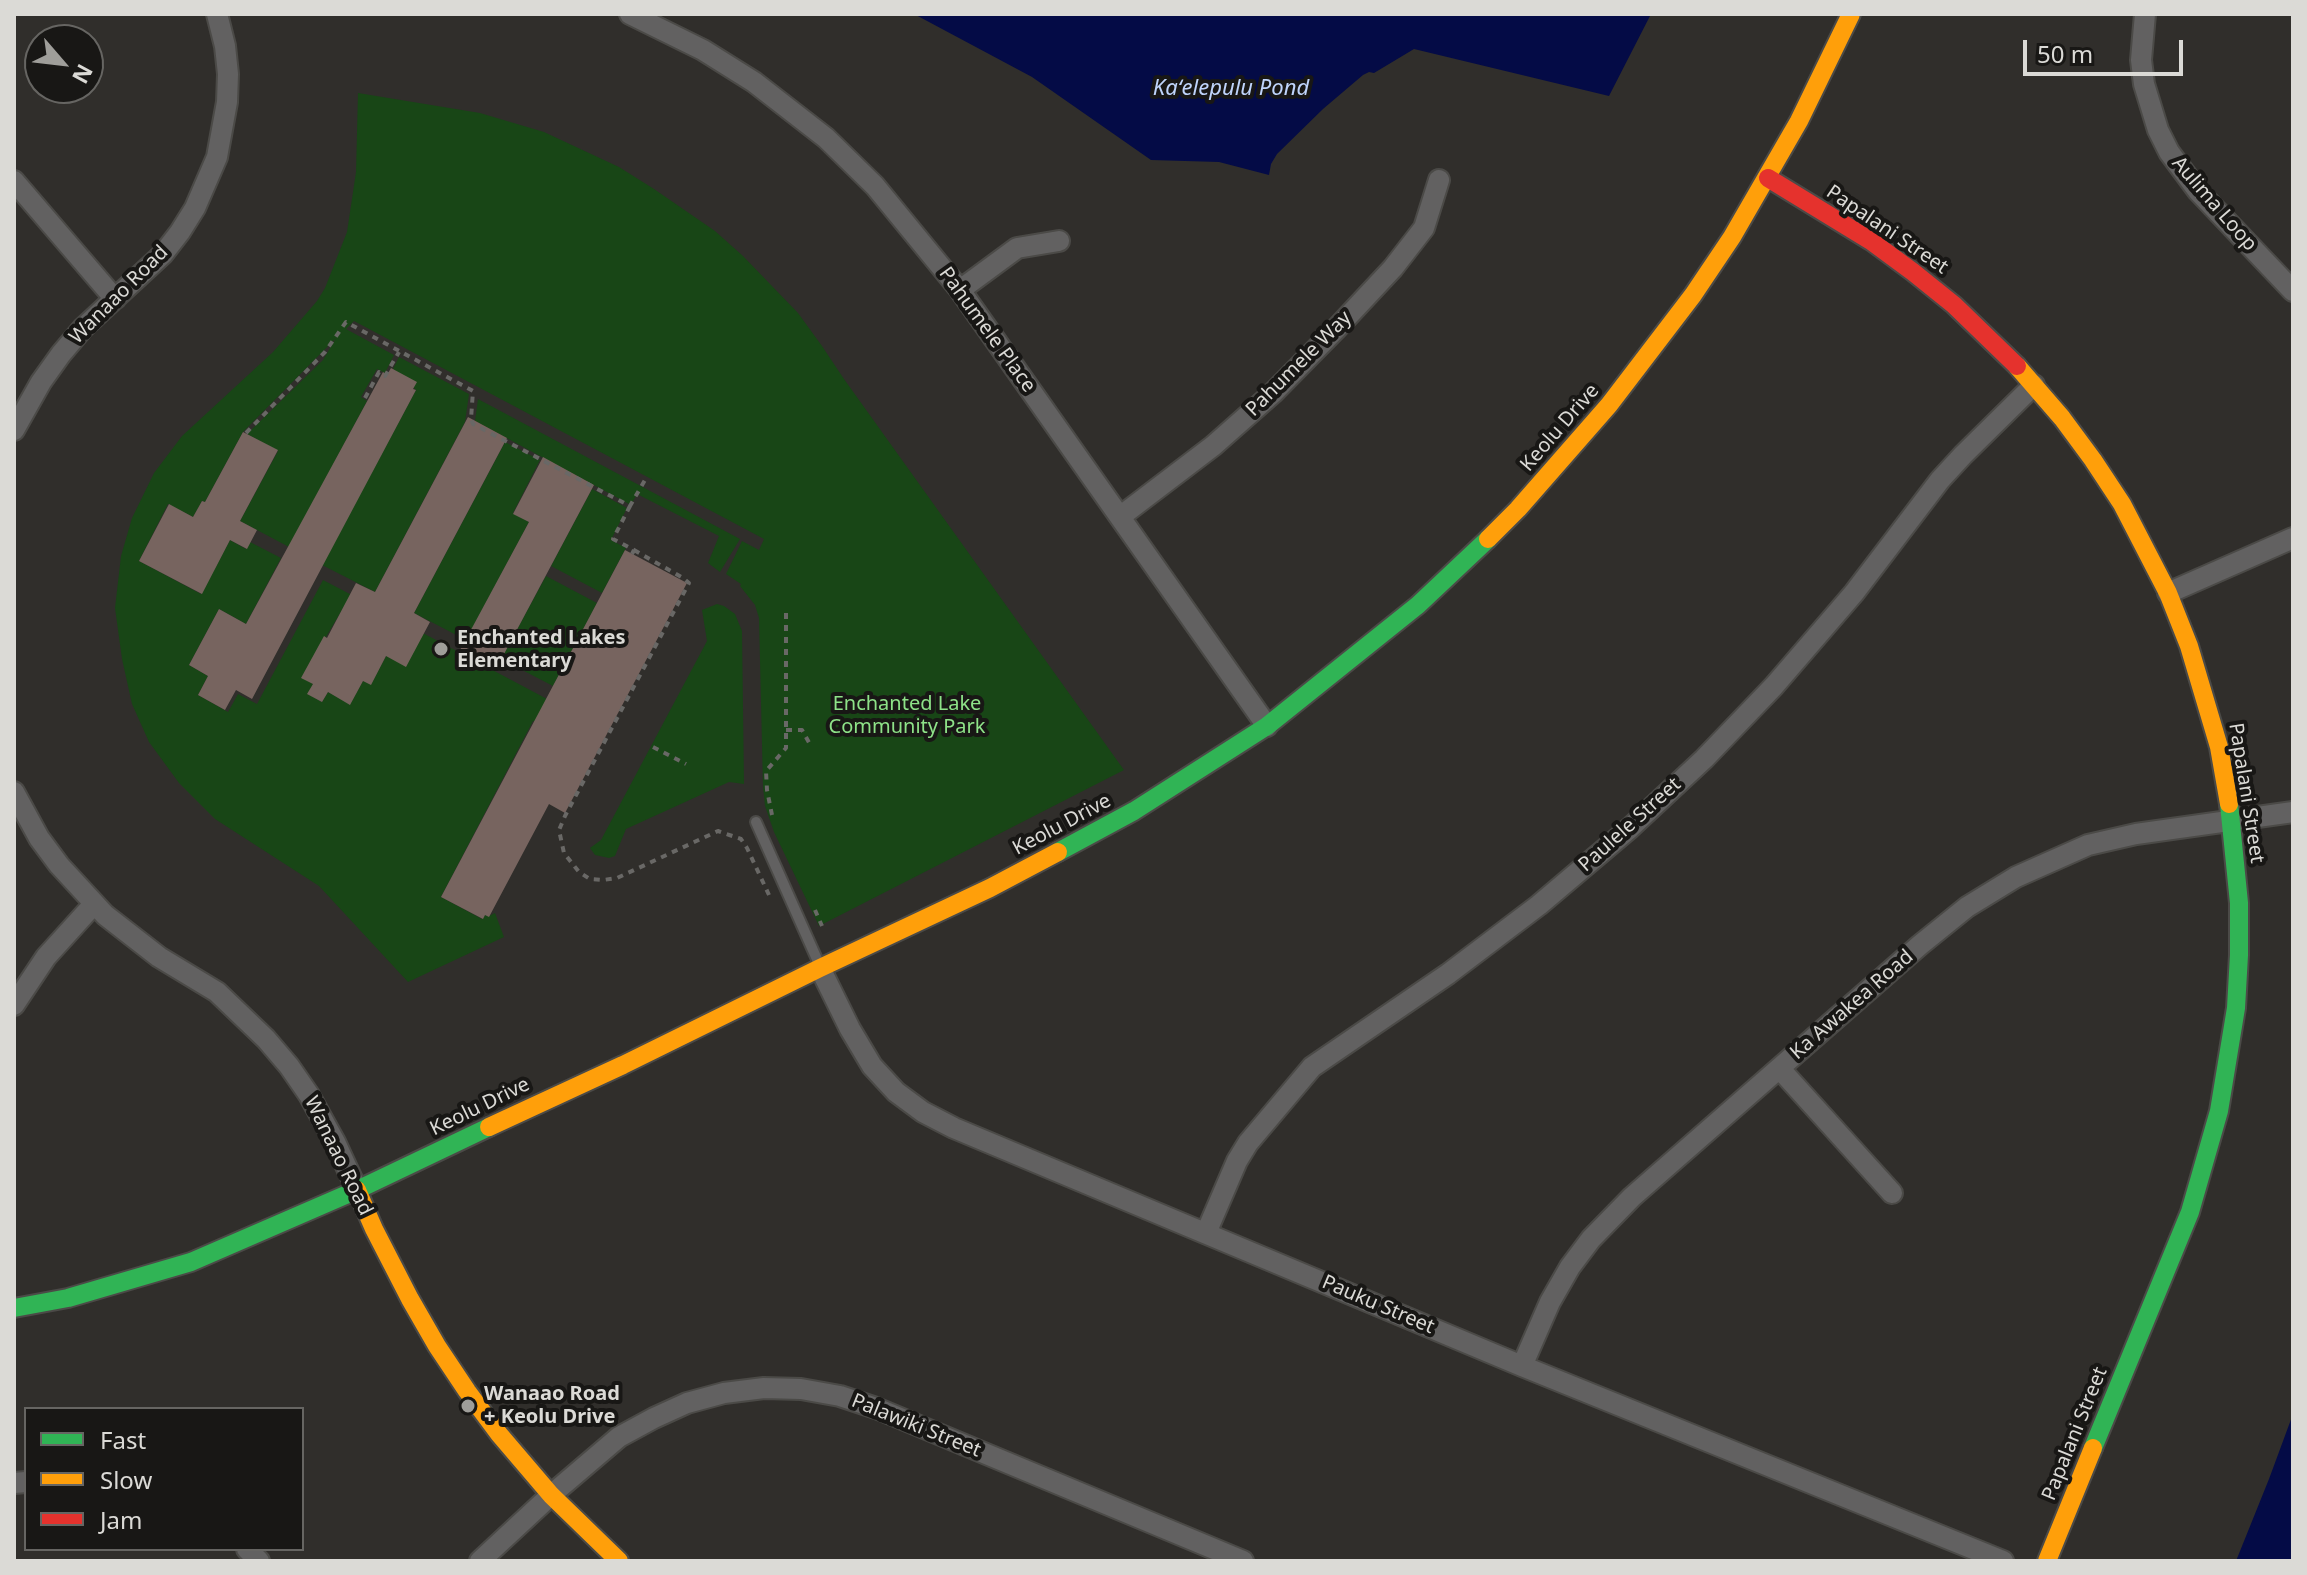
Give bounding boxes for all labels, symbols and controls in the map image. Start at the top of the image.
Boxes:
north arrow [24,24,104,104]
scale bar [2027,24,2187,74]
text: 50 m [2037,37,2093,70]
text: N [66,59,101,89]
water label: Kaʻelepulu Pond [1153,76,1309,102]
street label: Aulima Loop [2166,152,2262,256]
street label: Papalani Street [1822,180,1952,280]
street label: Wanaao Road [65,241,173,349]
street label: Pahumele Place [933,263,1041,397]
street label: Pahumele Way [1241,306,1357,422]
street label: Keolu Drive [1516,379,1604,477]
place label: Enchanted Lakes Elementary [457,626,625,673]
marker: Enchanted Lakes Elementary [432,640,450,658]
park label: Enchanted Lake Community Park [829,692,985,739]
street label: Papalani Street [2223,721,2269,865]
street label: Paulele Street [1574,773,1686,877]
street label: Keolu Drive [1009,789,1115,861]
street label: Ka Awakea Road [1786,945,1918,1065]
street label: Keolu Drive [426,1073,534,1141]
street label: Wanaao Road [299,1093,377,1219]
street label: Pauku Street [1318,1271,1438,1339]
street label: Papalani Street [2037,1364,2113,1504]
place label: Wanaao Road + Keolu Drive [484,1382,620,1429]
street label: Palawiki Street [848,1389,984,1463]
marker: Wanaao Road + Keolu Drive [459,1397,477,1415]
legend [24,1407,304,1551]
text: Fast [100,1423,146,1456]
text: Slow [100,1463,152,1496]
text: Jam [100,1503,142,1536]

